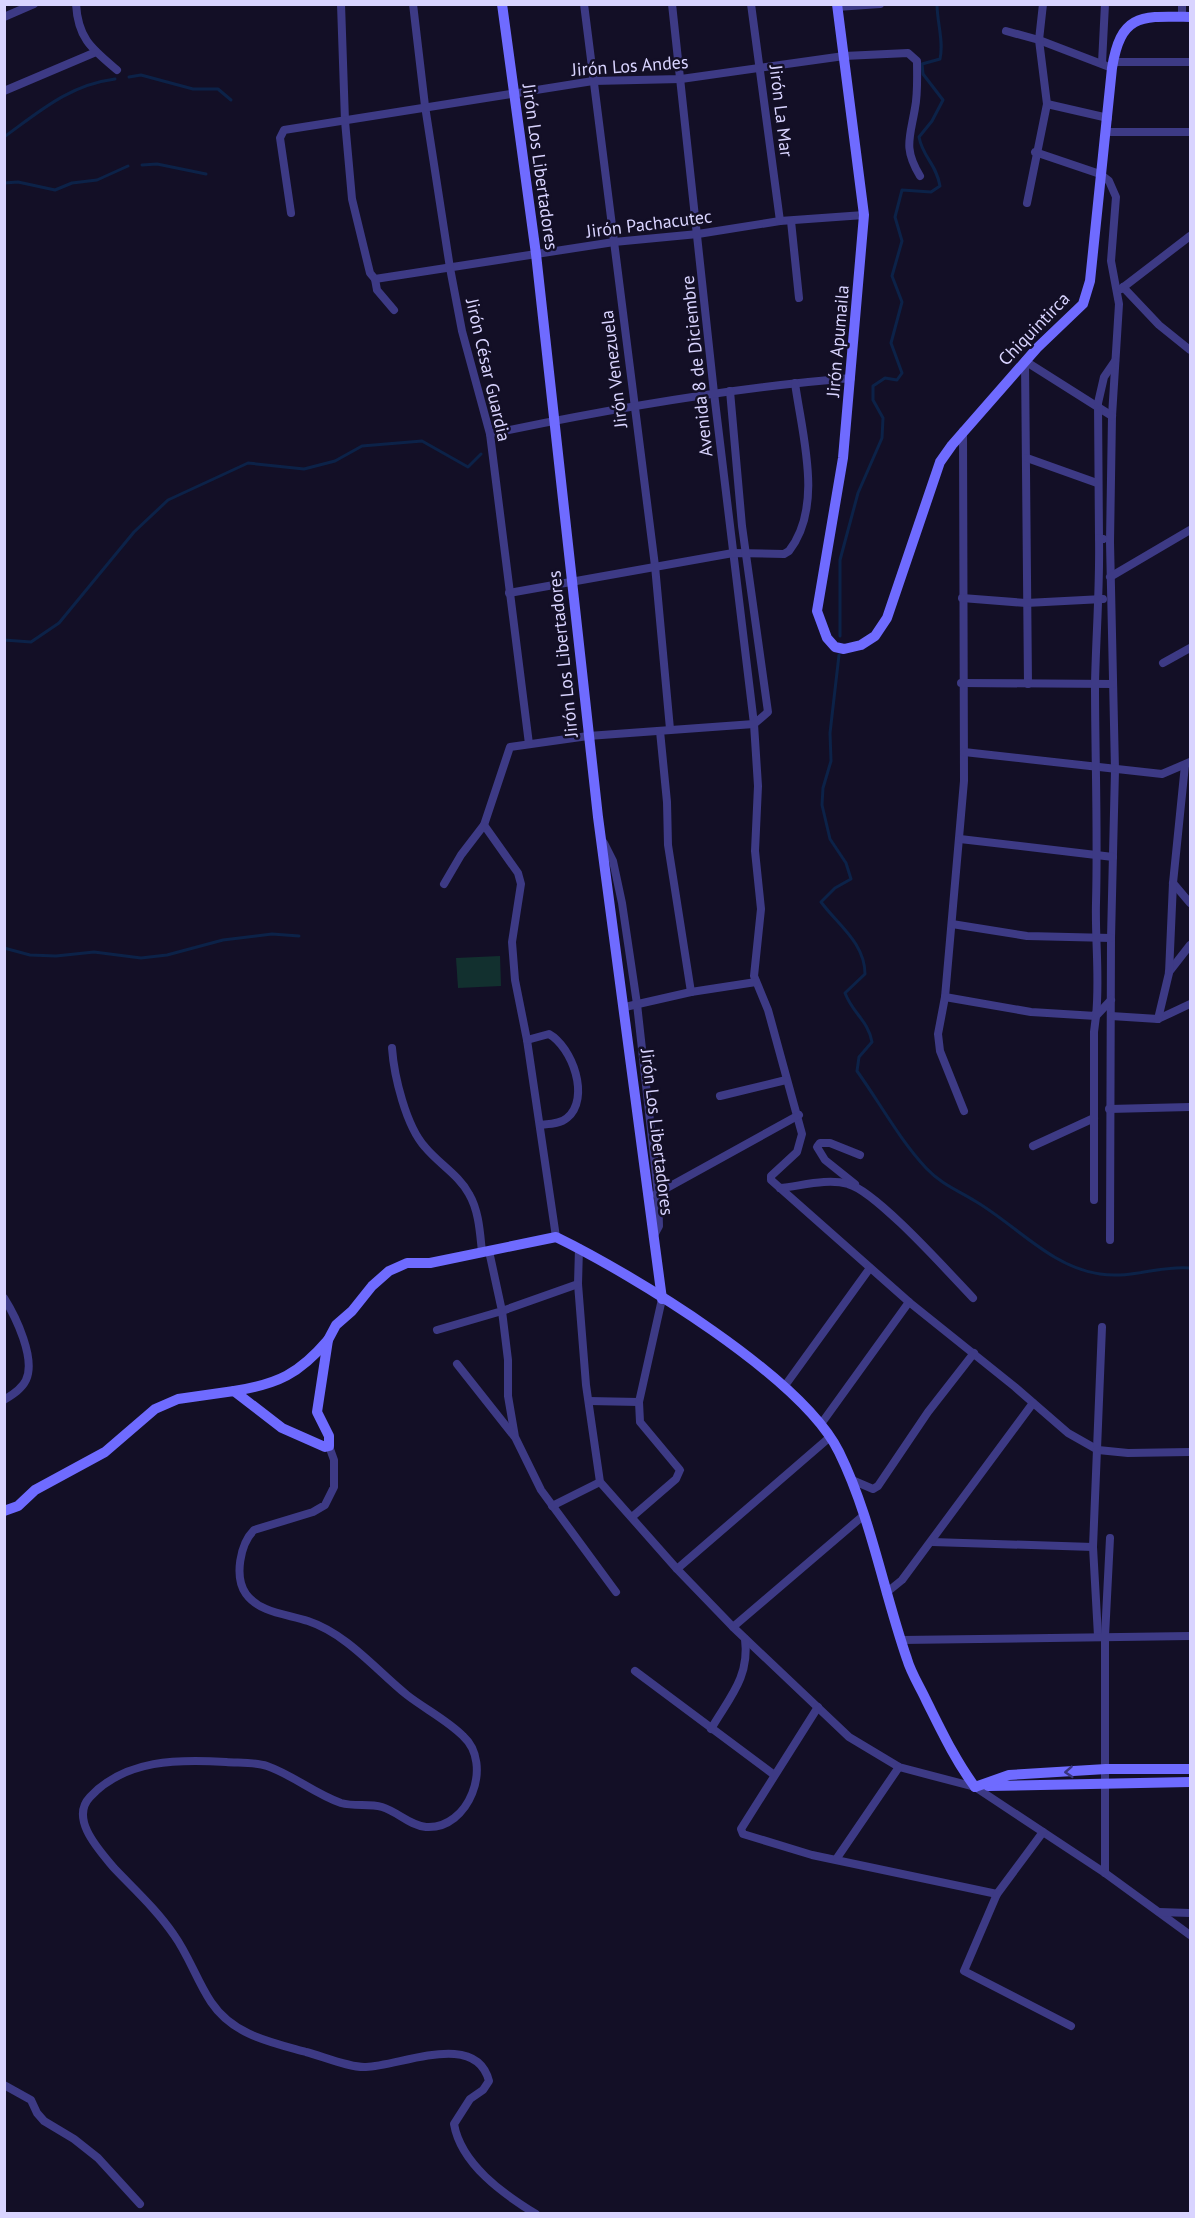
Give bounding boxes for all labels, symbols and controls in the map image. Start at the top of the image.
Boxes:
street label: Jirón Los Andes [570,50,689,81]
street label: Jirón La Mar [764,63,799,158]
street label: Jirón Los Libertadores [517,81,564,252]
street label: Jirón Pachacutec [584,204,713,243]
street label: Avenida 8 de Diciembre [676,274,717,458]
street label: Jirón Apumaila [821,284,854,399]
street label: Chiquintirca [993,287,1074,370]
street label: Jirón César Guardia [461,295,516,444]
street label: Jirón Venezuela [595,309,632,430]
street label: Jirón Los Libertadores [542,569,583,740]
street label: Jirón Los Libertadores [636,1046,679,1217]
one-way arrow [1065,1765,1074,1778]

